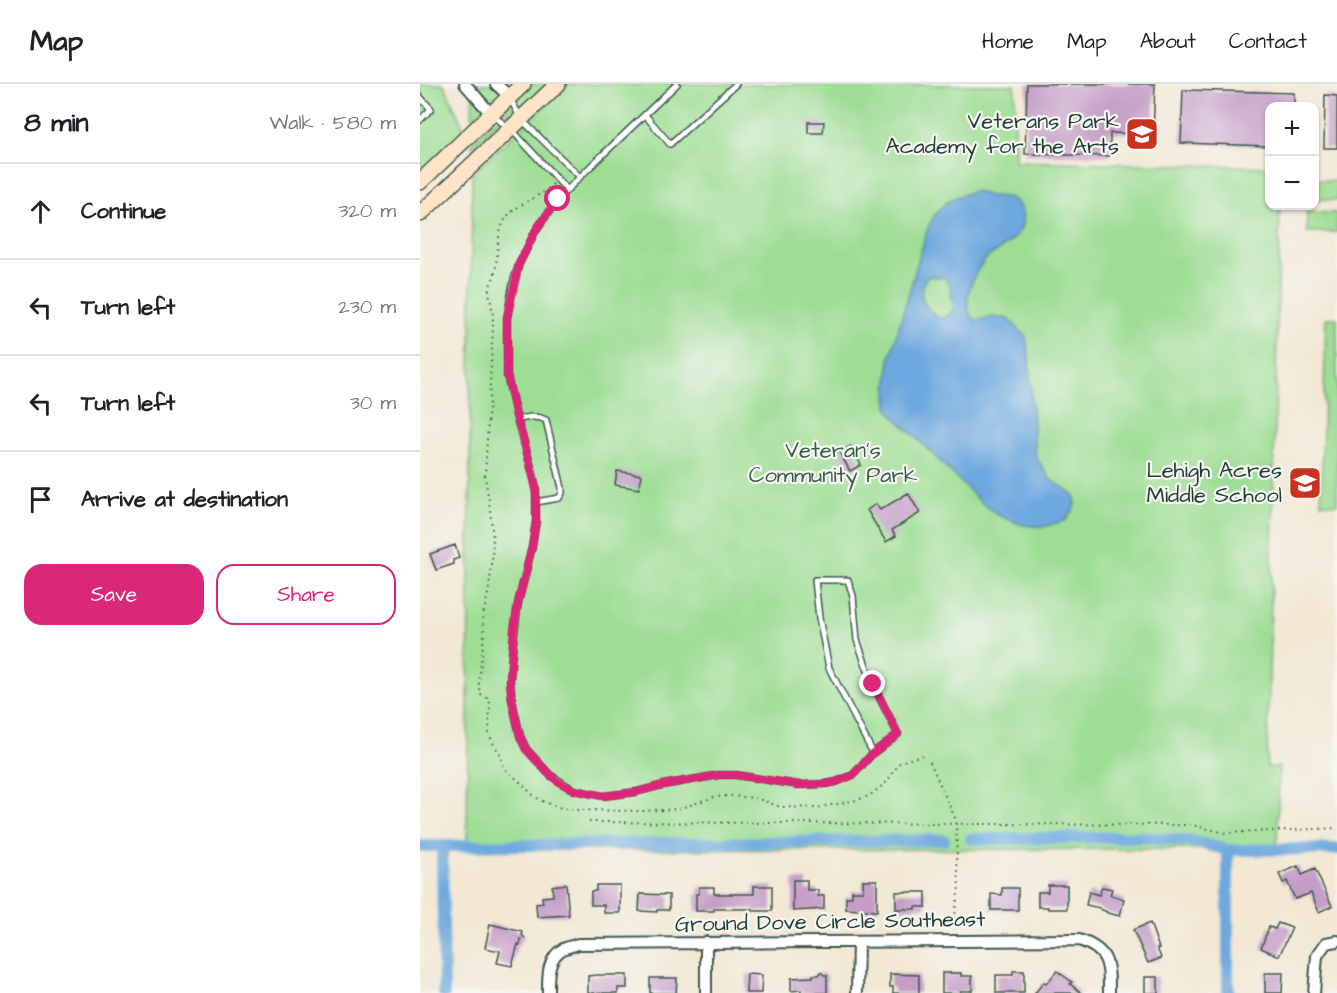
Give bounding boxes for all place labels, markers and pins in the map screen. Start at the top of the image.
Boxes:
place label: Veterans Park Academy for the Arts [886,106,1119,163]
school or university icon: Veterans Park Academy for the Arts [1124,116,1160,152]
place label: Lehigh Acres Middle School [1146,455,1282,511]
school or university icon: Lehigh Acres Middle School [1287,465,1323,501]

